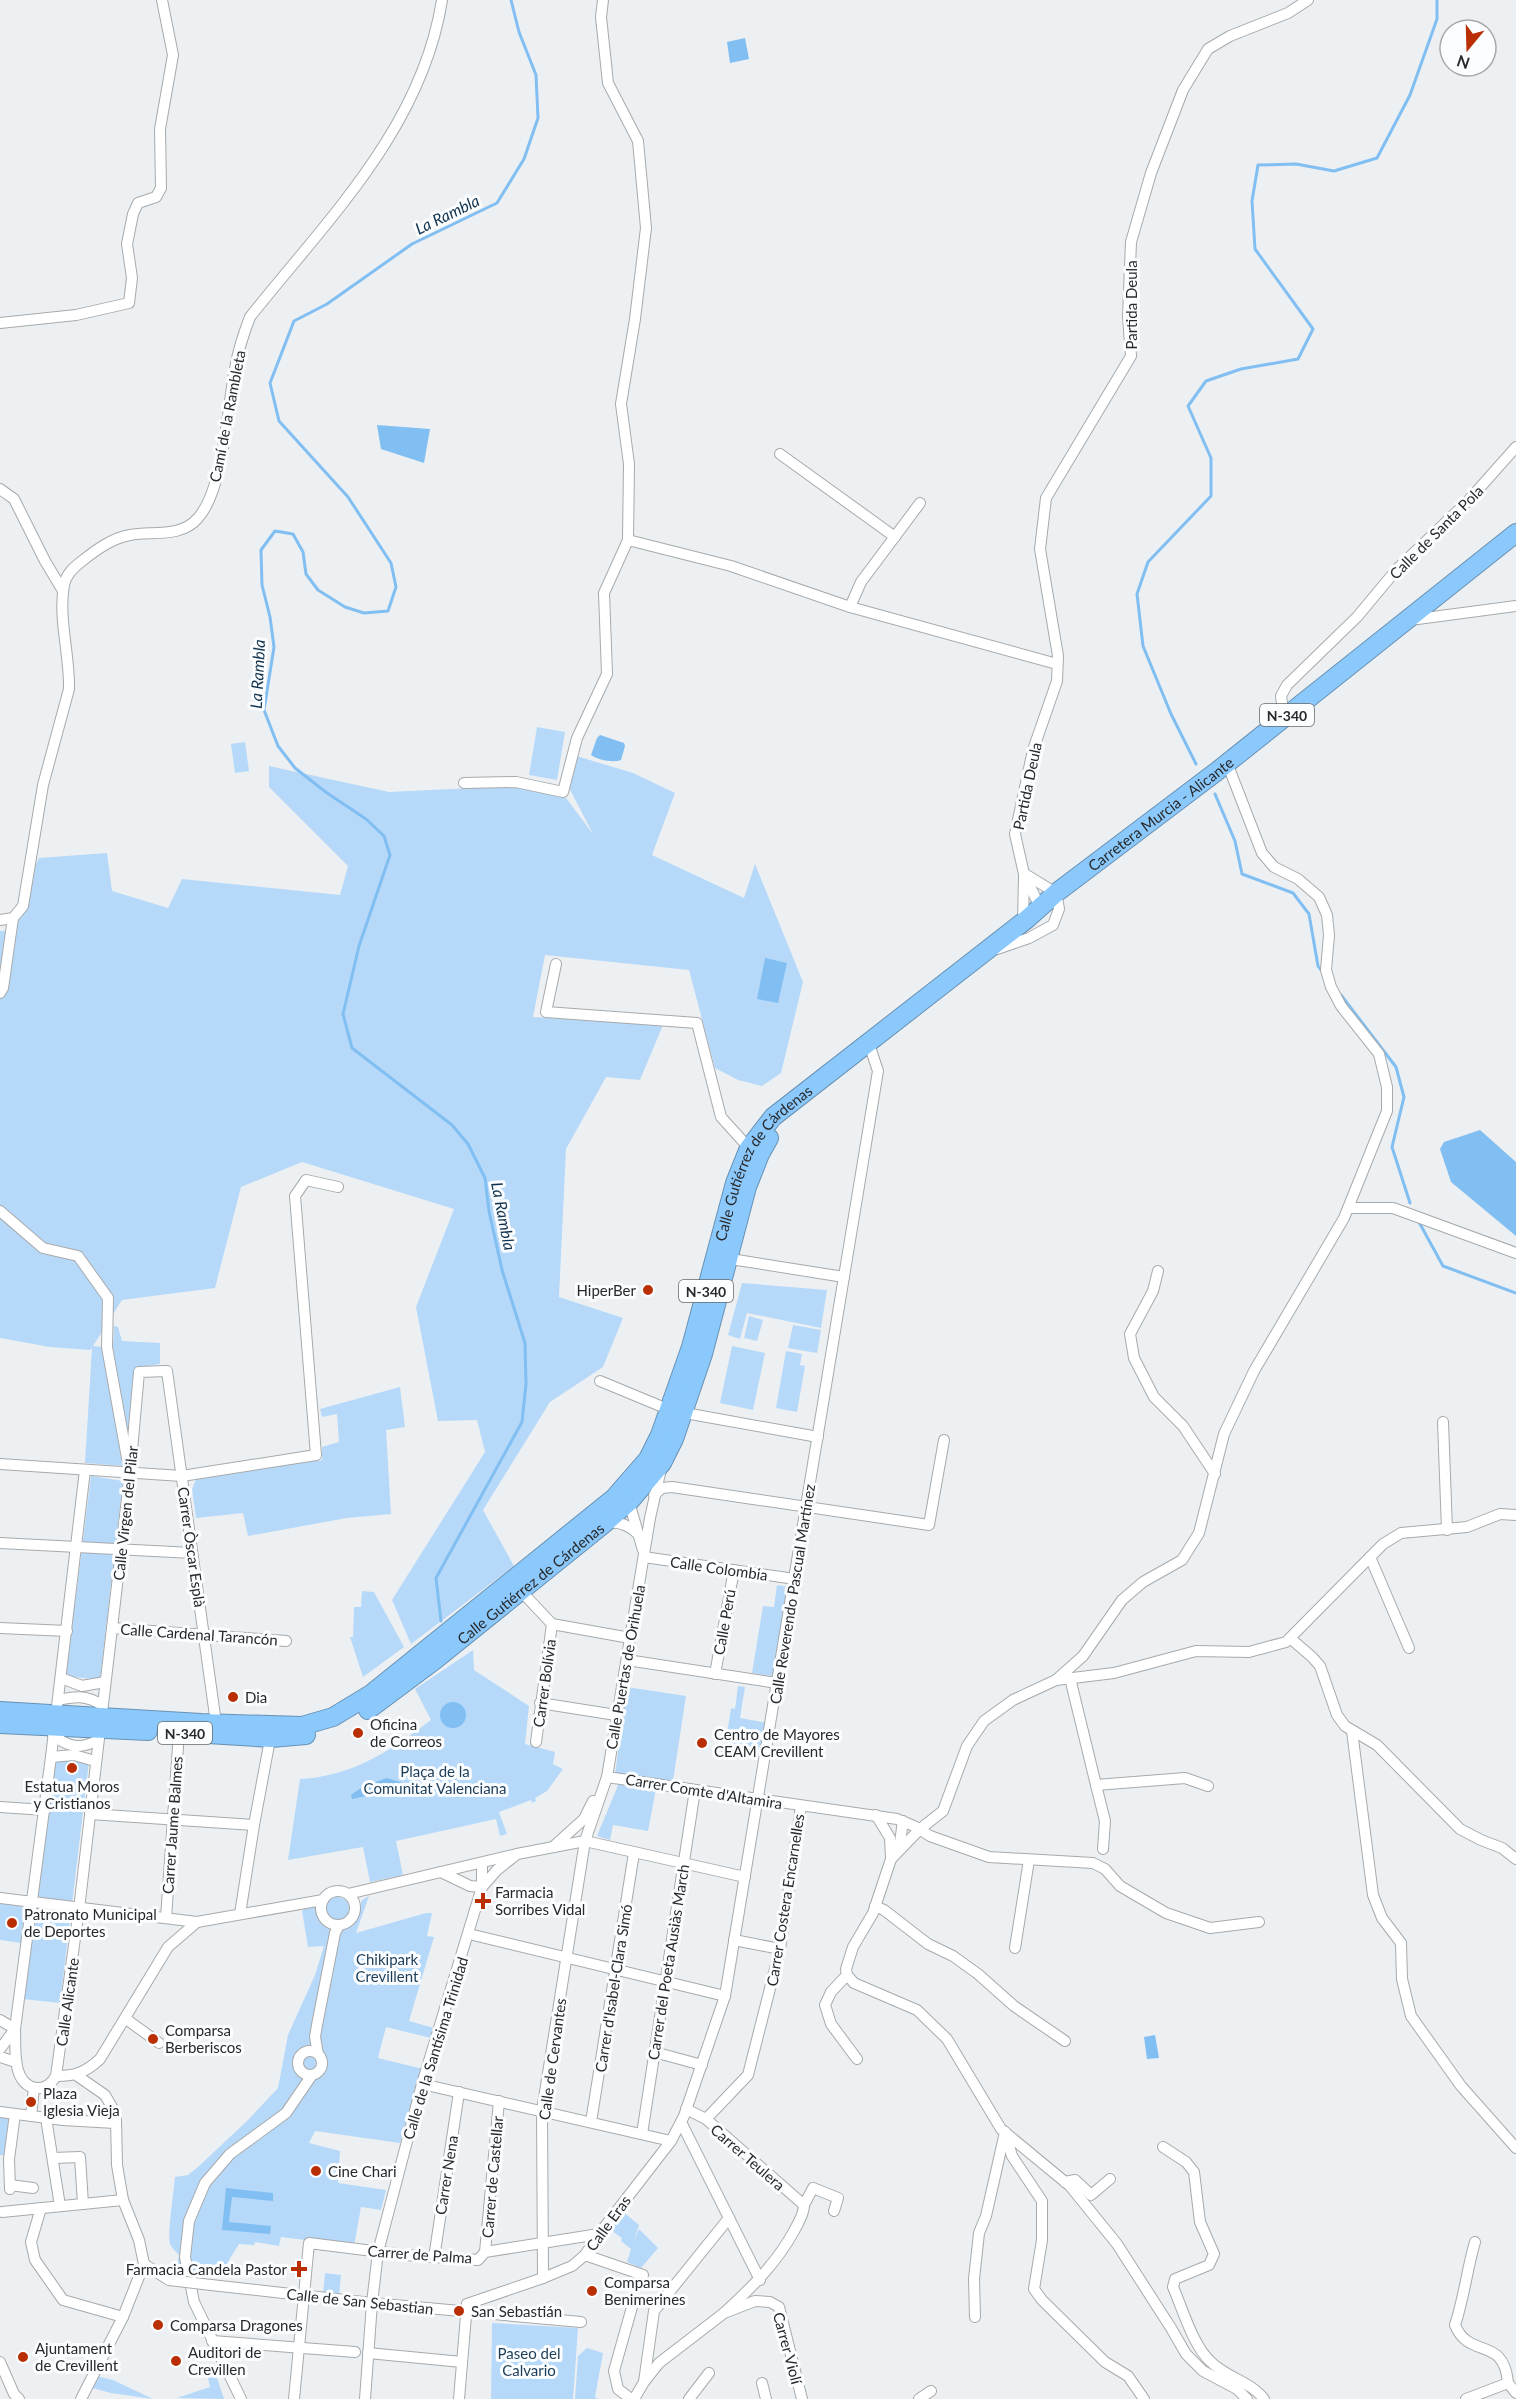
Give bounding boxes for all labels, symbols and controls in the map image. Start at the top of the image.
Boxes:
north arrow [1438,18,1498,78]
text: N [1454,52,1472,74]
water label: La Rambla [412,190,482,238]
street label: Partida Deula [1122,260,1140,350]
street label: Camí de la Rambleta [205,349,249,483]
street label: Calle de Santa Pola [1385,481,1487,583]
water label: La Rambla [246,639,268,709]
road number: N-340 [1260,704,1314,726]
street label: Partida Deula [1009,741,1045,831]
street label: Carretera Murcia - Alicante [1084,753,1237,875]
street label: Calle Gutiérrez de Cárdenas [711,1081,815,1243]
water label: La Rambla [488,1180,520,1252]
road number: N-340 [679,1280,733,1302]
place label: HiperBer [576,1281,637,1299]
marker: HiperBer [641,1283,655,1297]
street label: Calle Virgen del Pilar [109,1444,141,1581]
street label: Calle Reverendo Pascual Martínez [766,1482,818,1705]
street label: Carrer Òscar Esplà [175,1486,209,1608]
street label: Calle Gutiérrez de Cárdenas [453,1519,607,1648]
street label: Calle Colombia [669,1552,769,1584]
street label: Calle Puertas de Orihuela [602,1583,648,1751]
street label: Calle Perú [709,1588,739,1656]
street label: Calle Cardenal Tarancón [120,1620,278,1648]
street label: Carrer Bolívia [529,1638,559,1728]
place label: Dia [245,1688,267,1706]
marker: Dia [226,1690,240,1704]
place label: Oficina de Correos [370,1715,442,1750]
road number: N-340 [158,1722,212,1744]
place label: Centro de Mayores CEAM Crevillent [714,1725,840,1760]
marker: Oficina de Correos [351,1726,365,1740]
marker: Centro de Mayores CEAM Crevillent [695,1736,709,1750]
street label: Carrer Jaume Balmes [158,1756,186,1894]
marker: Estatua Moros y Cristianos [65,1761,79,1775]
park label: Plaça de la Comunitat Valenciana [364,1762,506,1797]
street label: Carrer Comte d'Altamira [624,1770,784,1812]
place label: Estatua Moros y Cristianos [24,1777,120,1812]
street label: Carrer Costera Encarnelles [762,1812,808,1988]
street label: Carrer del Poeta Ausiàs March [644,1863,692,2061]
place label: Farmacia Sorribes Vidal [495,1883,585,1918]
marker: Farmacia Sorribes Vidal [476,1894,490,1908]
street label: Carrer d'Isabel-Clara Simó [591,1903,635,2073]
place label: Patronato Municipal de Deportes [24,1905,157,1940]
marker: Patronato Municipal de Deportes [5,1916,19,1930]
park label: Chikipark Crevillent [356,1950,419,1985]
street label: Calle de la Santísima Trinidad [399,1954,471,2142]
street label: Calle Alicante [52,1957,82,2047]
street label: Calle de Cervantes [535,1997,569,2121]
place label: Comparsa Berberiscos [165,2021,242,2056]
marker: Comparsa Berberiscos [146,2032,160,2046]
place label: Plaza Iglesia Vieja [43,2084,120,2119]
marker: Plaza Iglesia Vieja [24,2095,38,2109]
street label: Carrer de Castellar [478,2115,506,2239]
street label: Carrer Teulera [707,2120,789,2194]
street label: Carrer Nena [431,2134,461,2216]
place label: Cine Chari [328,2162,397,2180]
marker: Cine Chari [309,2164,323,2178]
street label: Calle Eras [582,2192,634,2254]
street label: Carrer de Palma [367,2241,473,2267]
place label: Farmacia Candela Pastor [126,2260,288,2278]
marker: Farmacia Candela Pastor [292,2262,306,2276]
place label: Comparsa Benimerines [604,2273,686,2308]
street label: Calle de San Sebastian [286,2284,434,2318]
marker: Comparsa Benimerines [585,2284,599,2298]
place label: San Sebastián [471,2302,562,2320]
marker: San Sebastián [452,2304,466,2318]
street label: Carrer Violí [770,2310,807,2387]
place label: Comparsa Dragones [170,2316,303,2334]
marker: Comparsa Dragones [151,2318,165,2332]
place label: Ajuntament de Crevillent [35,2339,119,2374]
place label: Auditori de Crevillen [188,2343,261,2378]
park label: Paseo del Calvario [498,2344,560,2379]
marker: Ajuntament de Crevillent [16,2350,30,2364]
marker: Auditori de Crevillen [169,2354,183,2368]

